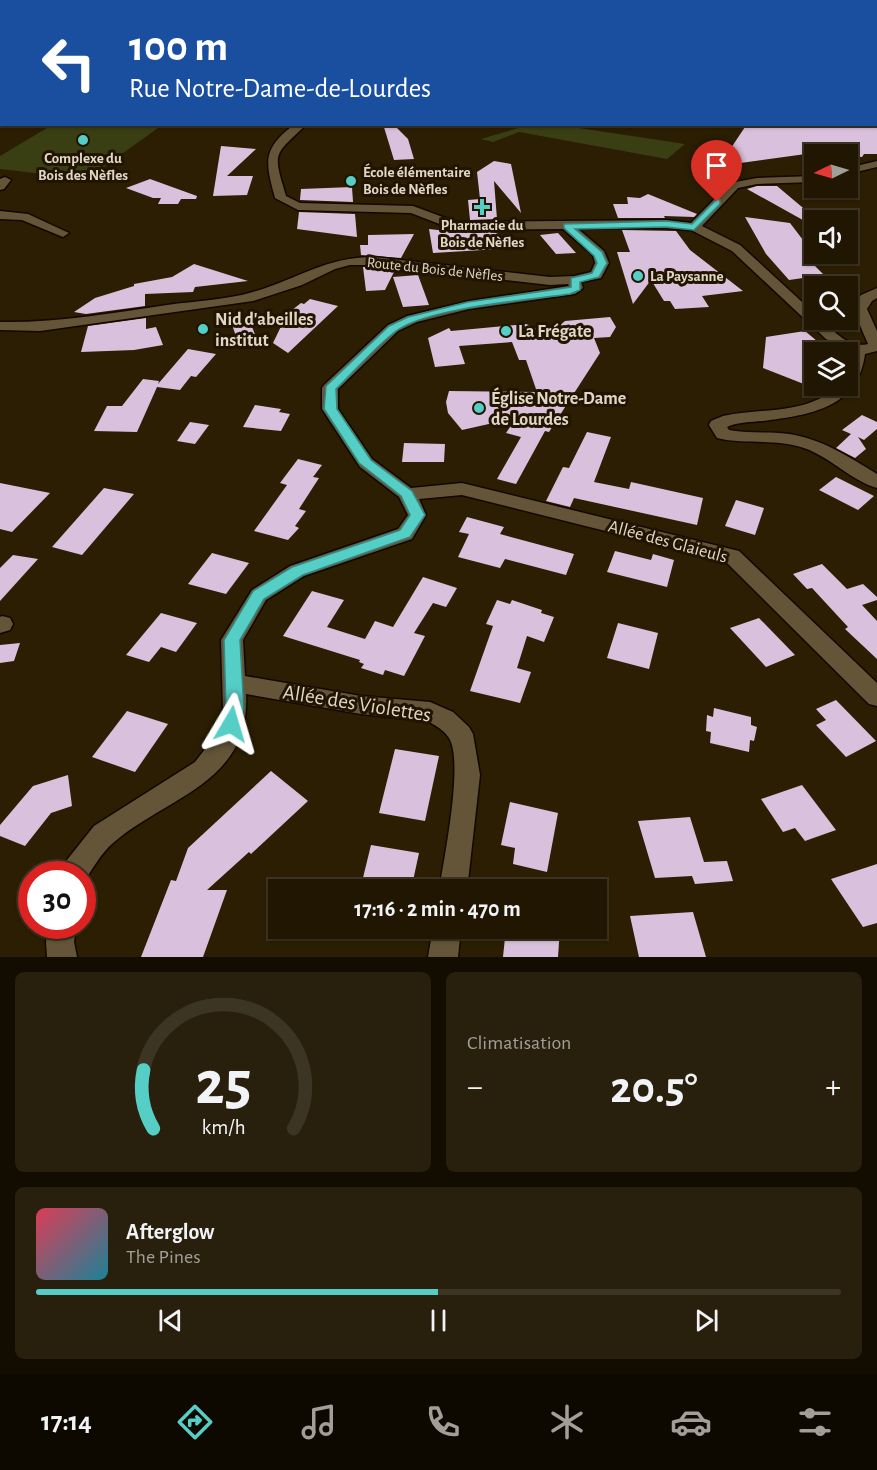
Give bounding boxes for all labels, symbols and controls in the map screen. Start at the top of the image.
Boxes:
icon: left [30,24,108,102]
text: 100 m [129,26,228,68]
text: Rue Notre-Dame-de-Lourdes [129,75,431,102]
marker: Complexe du Bois des Nèfles [76,133,90,147]
pin [691,140,742,202]
north arrow [804,144,858,198]
map controls [804,144,858,396]
icon: arrive [700,149,733,182]
place label: Complexe du Bois des Nèfles [38,151,128,183]
place label: École élémentaire Bois de Nèfles [363,163,471,197]
marker: École élémentaire Bois de Nèfles [344,174,358,188]
marker: Pharmacie du Bois de Nèfles [475,200,489,214]
button: sound [804,210,858,264]
place label: Pharmacie du Bois de Nèfles [440,218,524,250]
street label: Route du Bois de Nèfles [366,255,504,284]
marker: La Paysanne [631,269,645,283]
place label: La Paysanne [650,269,724,284]
button: search [804,276,858,330]
place label: Nid d'abeilles institut [215,311,314,350]
marker: Nid d'abeilles institut [196,322,210,336]
place label: La Frégate [518,323,591,341]
marker: La Frégate [499,324,513,338]
button: layers [804,342,858,396]
place label: Église Notre-Dame de Lourdes [491,387,626,429]
marker: Église Notre-Dame de Lourdes [472,401,486,415]
street label: Allée des Glaieuls [606,517,729,567]
street label: Allée des Violettes [281,681,433,726]
position arrow [199,692,263,756]
speed limit sign: 30 [18,861,96,939]
text: 17:16 · 2 min · 470 m [354,898,521,920]
text: Climatisation [467,1033,571,1053]
text: 25 [195,1053,251,1115]
text: 20.5° [610,1066,698,1111]
text: − [467,1071,483,1104]
text: + [825,1071,841,1104]
text: km/h [201,1117,245,1138]
text: Afterglow [126,1221,214,1243]
text: The Pines [126,1247,201,1267]
icon: previous [154,1304,187,1337]
icon: pause [422,1304,455,1337]
icon: next [690,1304,723,1337]
icon: directions [174,1401,216,1443]
icon: music [298,1401,340,1443]
icon: phone [422,1401,464,1443]
icon: climate [546,1401,588,1443]
icon: car [670,1401,712,1443]
icon: filters [794,1401,836,1443]
text: 17:14 [41,1408,92,1435]

